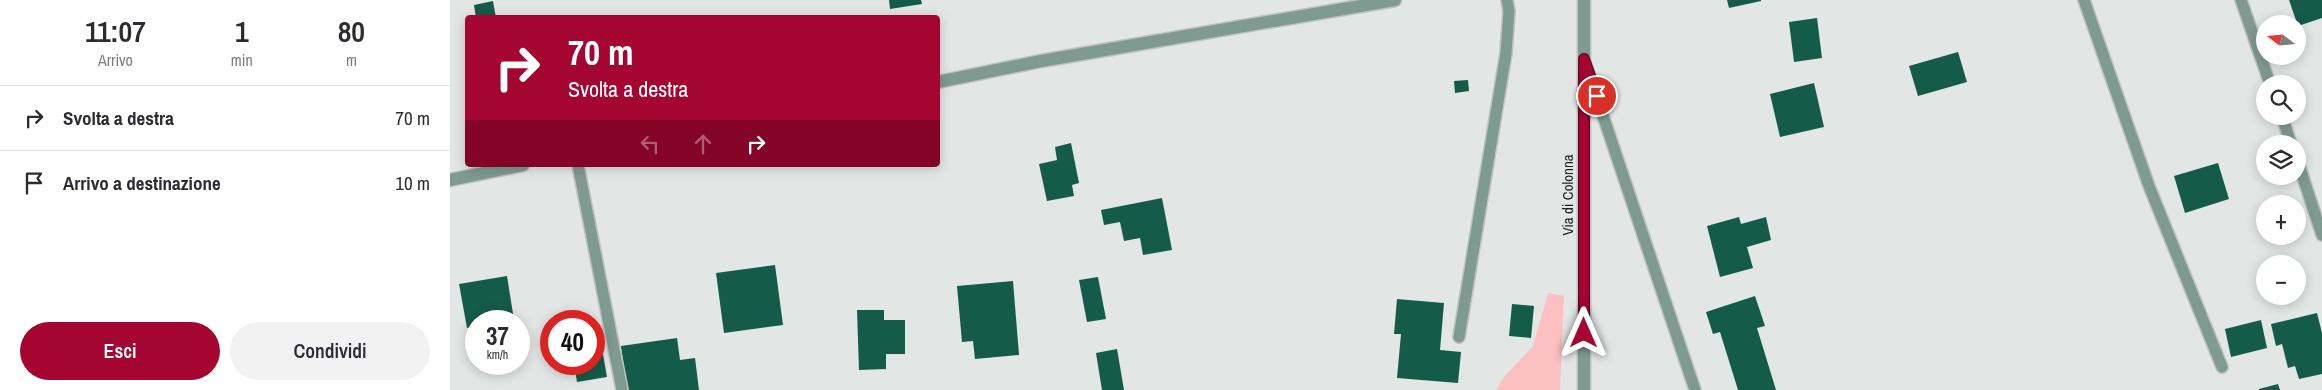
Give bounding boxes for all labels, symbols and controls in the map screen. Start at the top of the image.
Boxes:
text: 11:07 [85,11,146,51]
text: 1 [235,11,249,51]
text: 80 [338,11,365,51]
north arrow [2256,15,2306,65]
map controls [2256,15,2306,305]
text: 70 m [568,29,633,76]
icon: right [485,35,550,100]
text: Arrivo [98,49,133,71]
text: min [231,49,253,71]
text: m [346,49,357,71]
text: Svolta a destra [568,74,688,104]
pin [1576,75,1618,117]
button: search [2256,75,2306,125]
icon: arrive [1583,82,1611,110]
icon: right [20,104,48,132]
text: Svolta a destra [63,105,174,131]
text: 70 m [395,105,430,131]
icon: left [636,130,664,158]
icon: ahead [689,130,717,158]
icon: right [742,130,770,158]
button: layers [2256,135,2306,185]
street label: Via di Colonna [1557,154,1578,236]
icon: arrive [20,169,48,197]
text: Arrivo a destinazione [63,170,221,196]
text: 10 m [395,170,430,196]
button: + [2256,195,2306,245]
button: − [2256,255,2306,305]
position arrow [1557,306,1609,358]
speed limit sign: 40 [540,310,605,375]
text: 37 [486,319,509,353]
button: Esci [20,322,220,380]
button: Condividi [230,322,430,380]
text: km/h [487,347,508,363]

